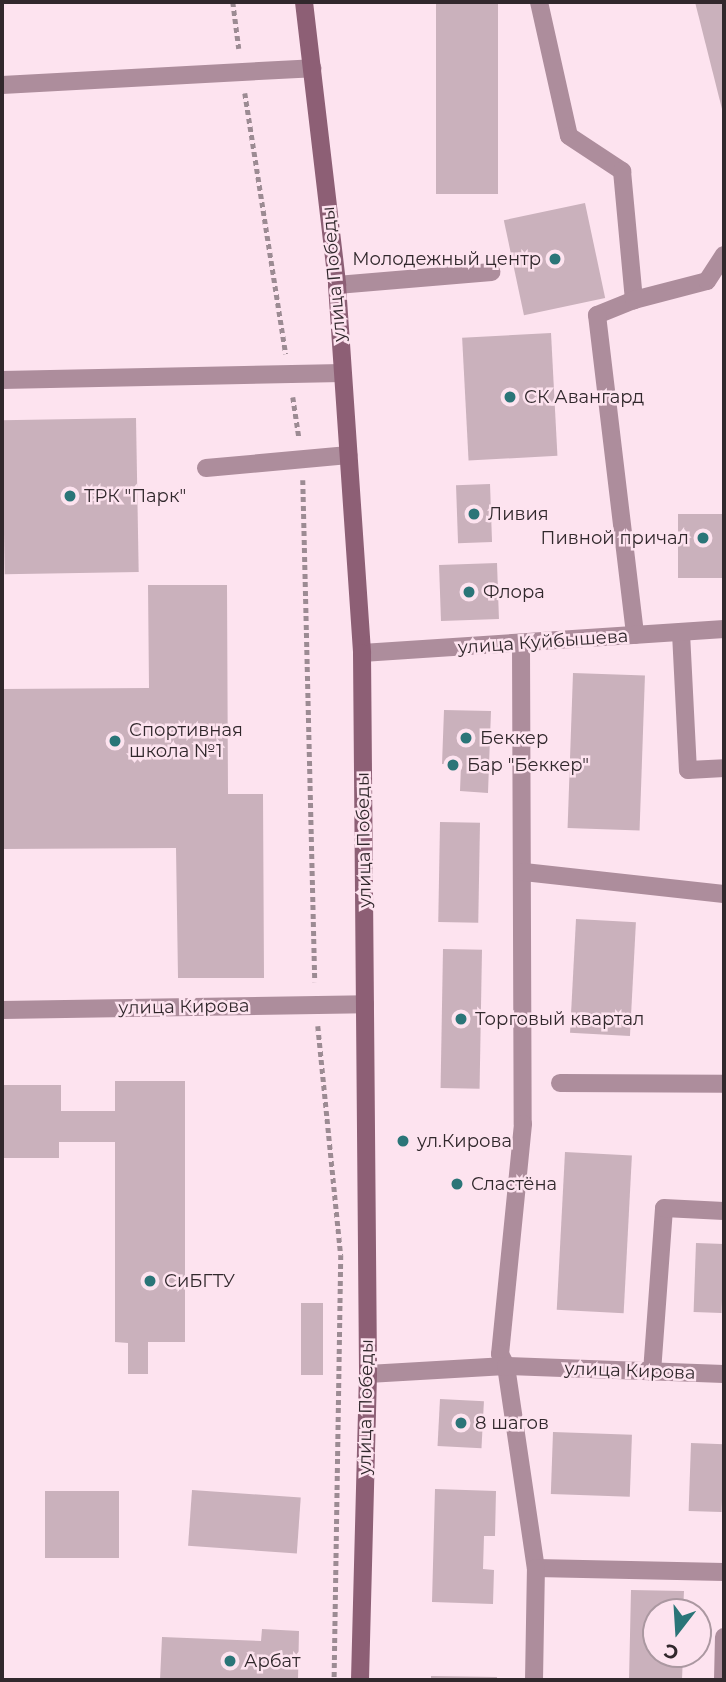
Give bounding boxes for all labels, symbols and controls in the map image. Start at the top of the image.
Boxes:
street label: улица Победы [317,205,351,343]
place label: Молодежный центр [352,248,541,270]
marker: Молодежный центр [547,251,563,267]
place label: СК Авангард [524,386,644,408]
marker: СК Авангард [502,389,518,405]
place label: ТРК "Парк" [84,485,186,507]
marker: ТРК "Парк" [62,488,78,504]
place label: Ливия [488,503,549,525]
marker: Ливия [466,506,482,522]
place label: Пивной причал [541,527,689,549]
marker: Пивной причал [695,530,711,546]
place label: Флора [483,581,545,603]
marker: Флора [461,584,477,600]
street label: улица Куйбышева [457,625,629,659]
place label: Спортивная школа №1 [129,720,243,762]
place label: Беккер [480,727,548,749]
marker: Беккер [458,730,474,746]
marker: Спортивная школа №1 [107,733,123,749]
place label: Бар "Беккер" [467,754,589,776]
marker: Бар "Беккер" [445,757,461,773]
street label: улица Победы [352,772,376,908]
street label: улица Кирова [118,995,250,1019]
place label: Торговый квартал [475,1008,644,1030]
marker: Торговый квартал [453,1011,469,1027]
place label: ул.Кирова [417,1130,512,1152]
marker: ул.Кирова [395,1133,411,1149]
place label: Сластёна [471,1173,557,1195]
marker: Сластёна [449,1176,465,1192]
place label: СиБГТУ [164,1270,235,1292]
marker: СиБГТУ [142,1273,158,1289]
street label: улица Победы [354,1339,378,1475]
street label: улица Кирова [564,1358,696,1384]
place label: 8 шагов [475,1412,549,1434]
marker: 8 шагов [453,1415,469,1431]
north arrow [642,1598,712,1668]
text: С [661,1639,681,1665]
place label: Арбат [244,1650,301,1672]
marker: Арбат [222,1653,238,1669]

